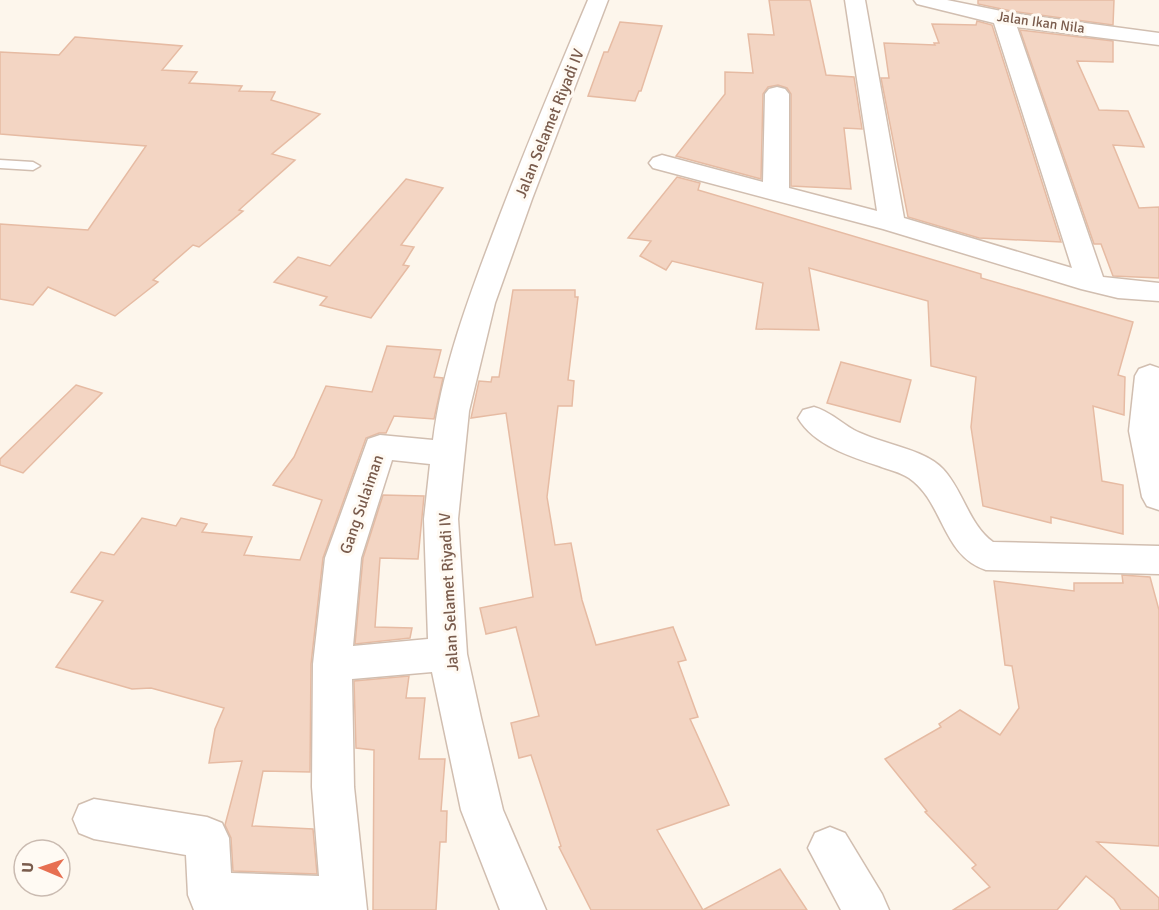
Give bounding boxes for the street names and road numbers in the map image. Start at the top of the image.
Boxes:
street label: Jalan Ikan Nila [996,8,1086,37]
street label: Jalan Selamet Riyadi IV [511,46,589,201]
street label: Gang Sulaiman [336,452,388,557]
street label: Jalan Selamet Riyadi IV [435,512,463,672]

